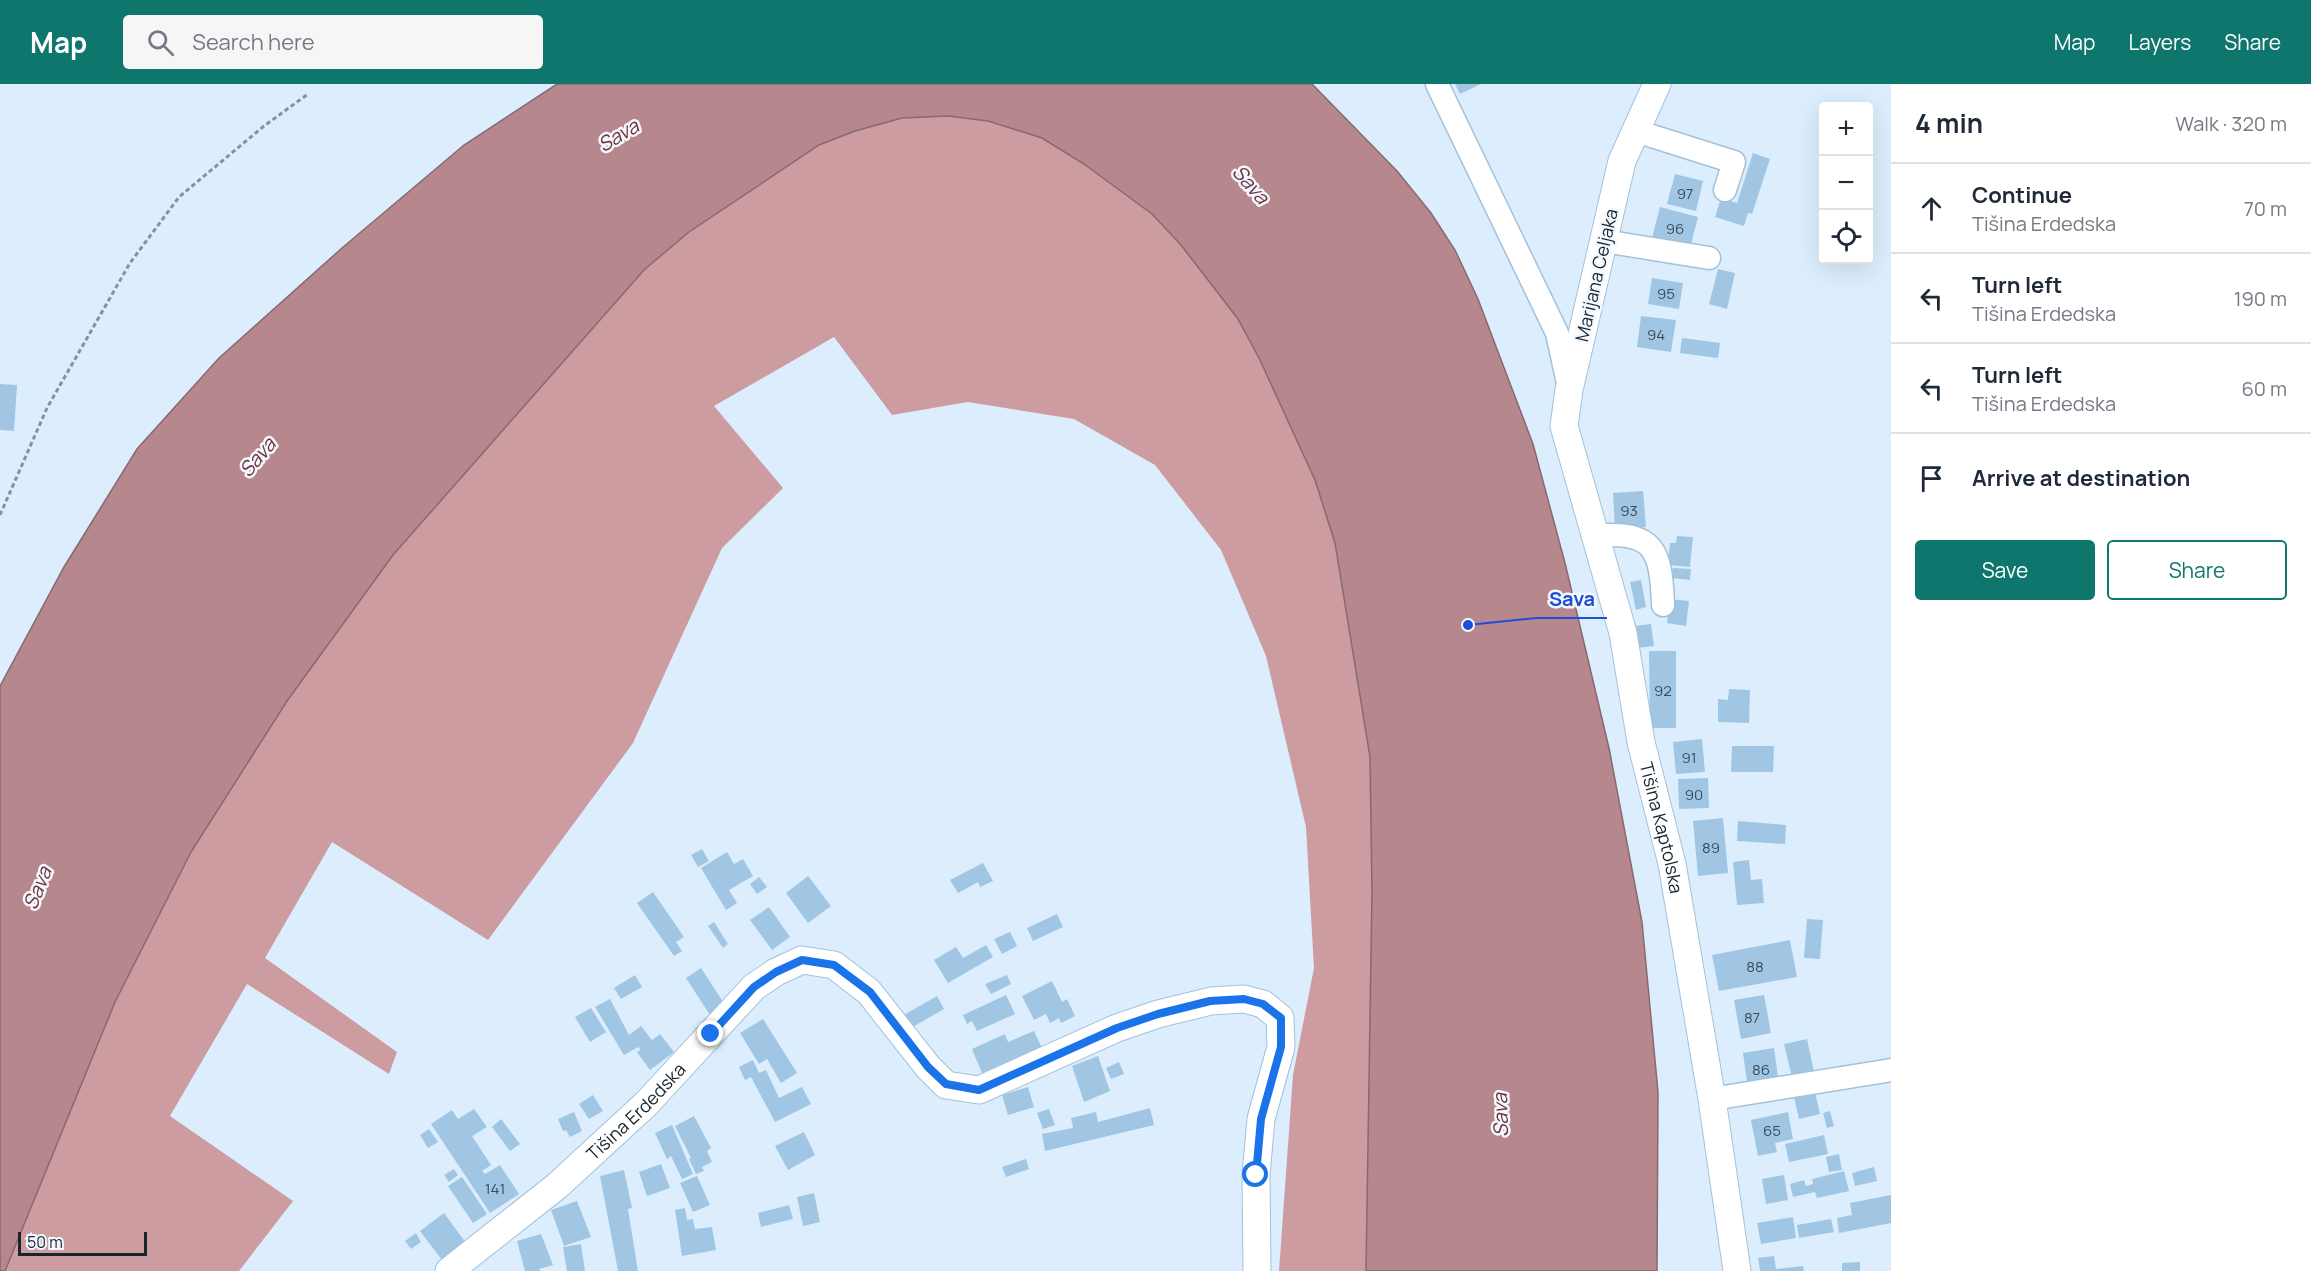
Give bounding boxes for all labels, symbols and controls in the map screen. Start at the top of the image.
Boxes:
search box [123,15,543,69]
text: Map [30,23,87,61]
icon: search [144,26,177,59]
text: Search here [192,27,315,57]
text: Map [2054,28,2095,56]
text: Layers [2128,28,2191,56]
text: Share [2224,28,2281,56]
map controls [1819,102,1873,264]
button: + [1819,102,1873,156]
text: 4 min [1915,105,1983,141]
text: Walk · 320 m [2175,110,2287,137]
water label: Sava [592,112,644,158]
button: − [1819,156,1873,210]
water label: Sava [1226,159,1276,210]
text: Continue [1972,180,2072,210]
house number: 97 [1677,183,1693,204]
icon: ahead [1915,192,1948,225]
text: 70 m [2244,195,2287,222]
street label: Marijana Celjaka [1569,206,1623,344]
button: locate [1819,210,1873,264]
text: Tišina Erdedska [1972,210,2116,237]
house number: 96 [1666,218,1684,239]
text: Turn left [1972,270,2062,300]
icon: left [1915,282,1948,315]
house number: 95 [1657,283,1675,304]
text: 190 m [2234,285,2287,312]
text: Tišina Erdedska [1972,300,2116,327]
house number: 94 [1647,324,1665,345]
text: Turn left [1972,360,2062,390]
icon: left [1915,372,1948,405]
text: 60 m [2241,375,2287,402]
text: Tišina Erdedska [1972,390,2116,417]
water label: Sava [233,431,282,482]
icon: arrive [1915,462,1948,495]
text: Arrive at destination [1972,463,2190,493]
house number: 93 [1620,500,1638,521]
button: Save [1915,540,2095,600]
button: Share [2107,540,2287,600]
callout: Sava [1537,580,1607,618]
text: Sava [1549,585,1595,612]
house number: 92 [1654,680,1672,701]
house number: 91 [1681,747,1697,768]
street label: Tišina Kaptolska [1635,760,1689,895]
house number: 90 [1685,784,1703,805]
house number: 89 [1702,837,1720,858]
water label: Sava [16,862,58,913]
house number: 88 [1746,956,1764,977]
house number: 87 [1744,1007,1760,1028]
route end [697,1020,723,1046]
street label: Tišina Erdedska [581,1057,690,1165]
house number: 86 [1752,1059,1770,1080]
water label: Sava [1486,1092,1514,1137]
house number: 65 [1763,1120,1781,1141]
route start [1242,1161,1268,1187]
house number: 141 [485,1178,505,1199]
scale bar [18,1229,147,1256]
text: 50 m [27,1231,63,1253]

